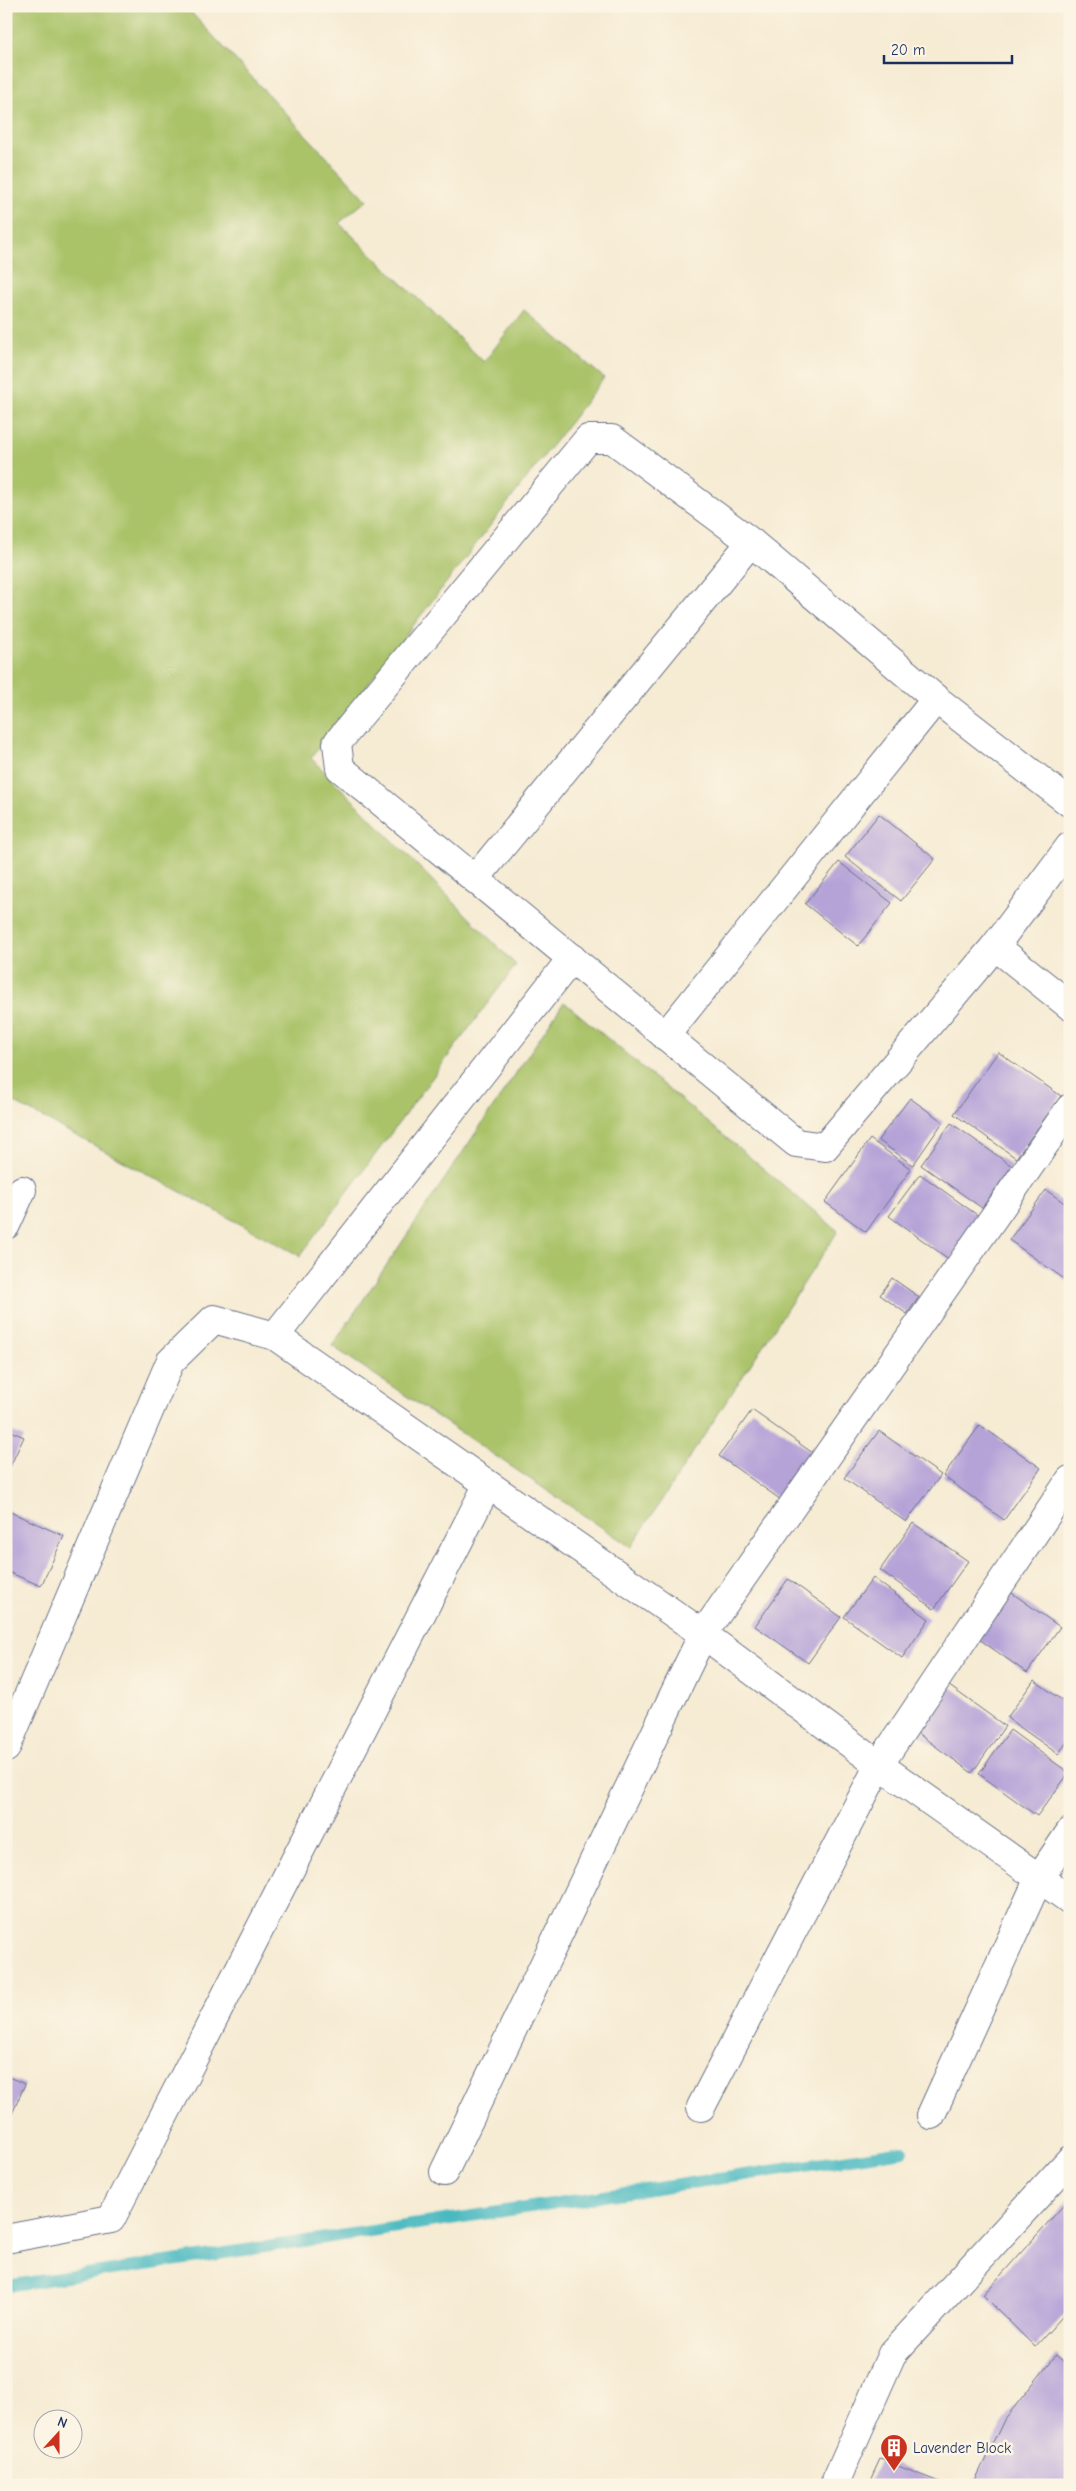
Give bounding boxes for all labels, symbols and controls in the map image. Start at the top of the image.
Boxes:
scale bar [884,32,1011,64]
text: 20 m [891,41,925,59]
north arrow [32,2408,82,2458]
text: N [55,2413,70,2432]
building icon: Lavender Block [879,2433,909,2472]
place label: Lavender Block [913,2439,1012,2457]

